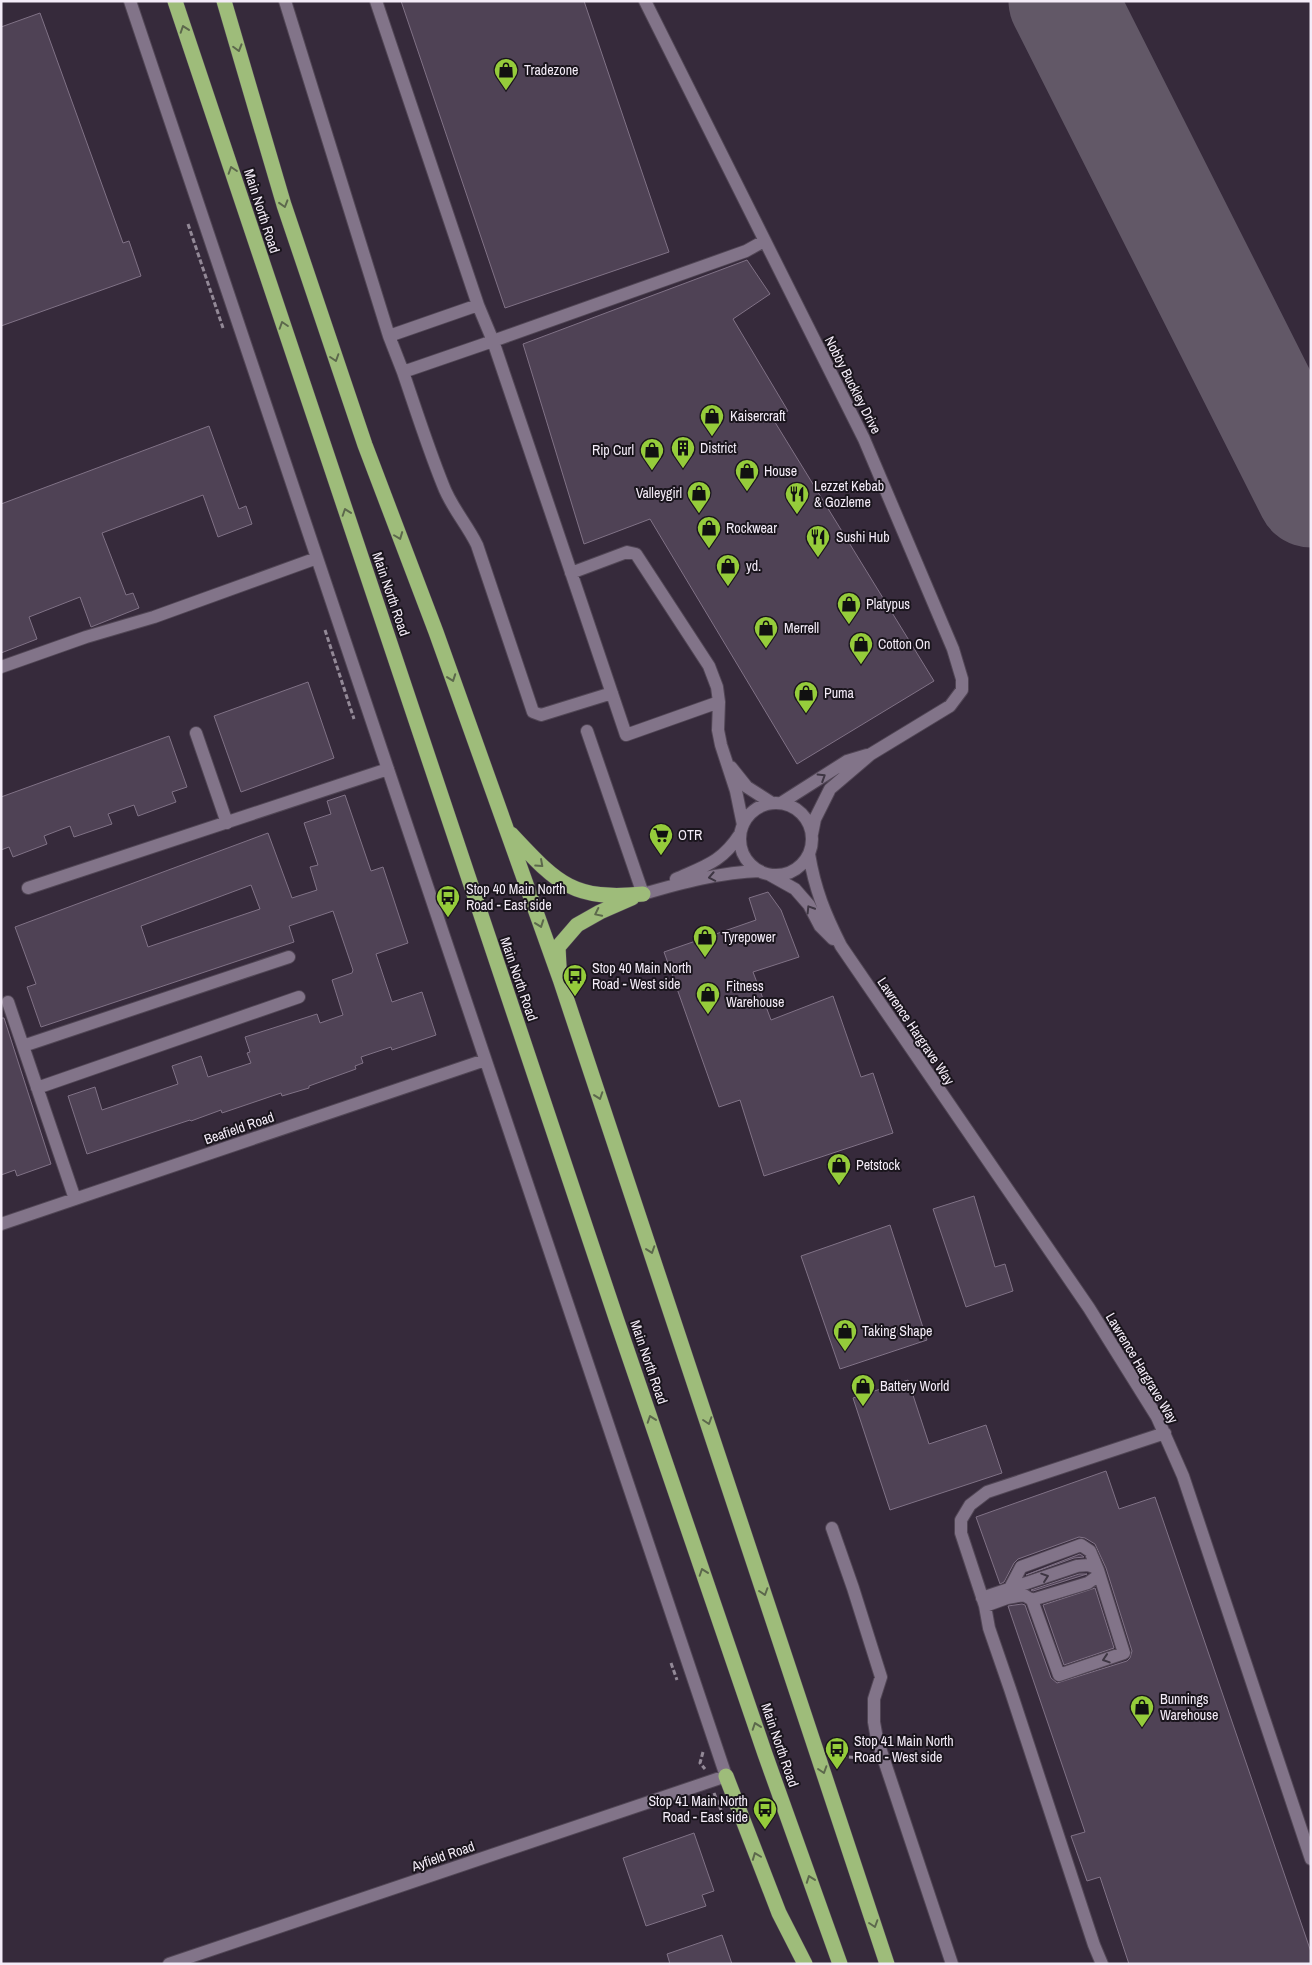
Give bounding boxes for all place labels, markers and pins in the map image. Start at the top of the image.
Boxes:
shop icon: Tradezone [493,57,519,91]
place label: Tradezone [524,61,578,79]
shop icon: Kaisercraft [699,403,725,437]
place label: Kaisercraft [730,407,786,425]
building icon: District [670,435,696,469]
shop icon: Rip Curl [639,437,665,471]
place label: District [700,439,736,457]
place label: Rip Curl [592,441,634,459]
shop icon: House [734,458,760,492]
place label: House [764,462,797,480]
place label: Lezzet Kebab & Gozleme [814,477,884,511]
shop icon: Valleygirl [686,480,712,514]
restaurant icon: Lezzet Kebab & Gozleme [784,481,810,515]
place label: Valleygirl [636,484,682,502]
shop icon: Rockwear [696,515,722,549]
place label: Rockwear [726,519,777,537]
restaurant icon: Sushi Hub [805,524,831,558]
place label: Sushi Hub [836,528,890,546]
shop icon: yd. [715,553,741,587]
place label: yd. [746,557,761,575]
shop icon: Platypus [836,591,862,625]
place label: Platypus [866,595,910,613]
shop icon: Merrell [753,615,779,649]
place label: Merrell [784,619,819,637]
shop icon: Cotton On [848,631,874,665]
place label: Cotton On [878,635,930,653]
shop icon: Puma [793,680,819,714]
place label: Puma [824,684,855,702]
supermarket icon: OTR [648,822,674,856]
place label: OTR [678,826,702,844]
place label: Stop 40 Main North Road - East side [466,880,566,914]
bus stop icon: Stop 40 Main North Road - East side [435,884,461,918]
shop icon: Tyrepower [692,924,718,958]
place label: Tyrepower [722,928,776,946]
place label: Stop 40 Main North Road - West side [592,959,692,993]
bus stop icon: Stop 40 Main North Road - West side [562,963,588,997]
place label: Fitness Warehouse [726,977,784,1011]
shop icon: Fitness Warehouse [695,981,721,1015]
shop icon: Petstock [826,1152,852,1186]
place label: Petstock [856,1156,900,1174]
shop icon: Taking Shape [832,1318,858,1352]
place label: Taking Shape [862,1322,932,1340]
shop icon: Battery World [850,1373,876,1407]
place label: Battery World [880,1377,949,1395]
place label: Bunnings Warehouse [1160,1690,1218,1724]
shop icon: Bunnings Warehouse [1129,1694,1155,1728]
place label: Stop 41 Main North Road - West side [854,1732,954,1766]
bus stop icon: Stop 41 Main North Road - West side [824,1736,850,1770]
place label: Stop 41 Main North Road - East side [648,1792,748,1826]
bus stop icon: Stop 41 Main North Road - East side [752,1796,778,1830]

